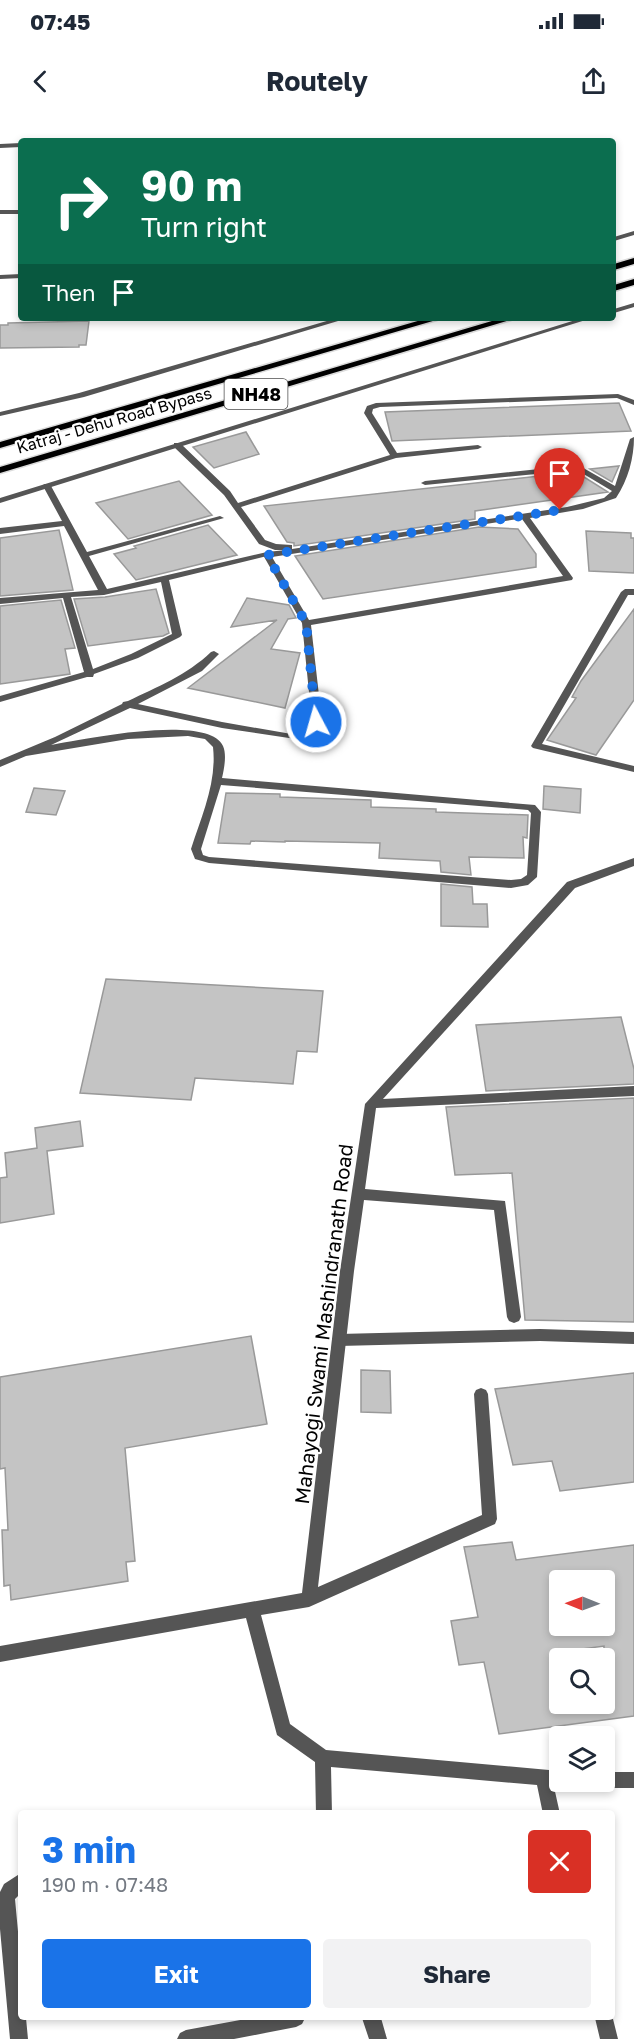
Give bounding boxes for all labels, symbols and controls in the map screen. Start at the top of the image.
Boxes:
text: 07:45 [30,8,91,35]
icon: back [24,65,57,98]
text: Routely [266,65,368,97]
icon: share [577,65,610,98]
text: 90 m [141,160,242,210]
icon: right [42,162,120,240]
text: Turn right [141,211,267,243]
icon: arrive [107,276,140,309]
text: Then [42,279,95,306]
road number: NH48 [224,379,288,409]
street label: Katraj - Dehu Road Bypass [14,383,214,457]
pin [534,448,585,510]
icon: arrive [543,457,576,490]
position arrow [284,690,348,754]
street label: Mahayogi Swami Mashindranath Road [289,1142,357,1506]
north arrow [549,1570,615,1636]
map controls [549,1570,615,1792]
button: search [549,1648,615,1714]
button: layers [549,1726,615,1792]
text: 3 min [42,1828,136,1871]
button: close [528,1830,591,1893]
text: 190 m · 07:48 [42,1872,168,1896]
button: Exit [42,1939,311,2008]
button: Share [323,1939,591,2008]

